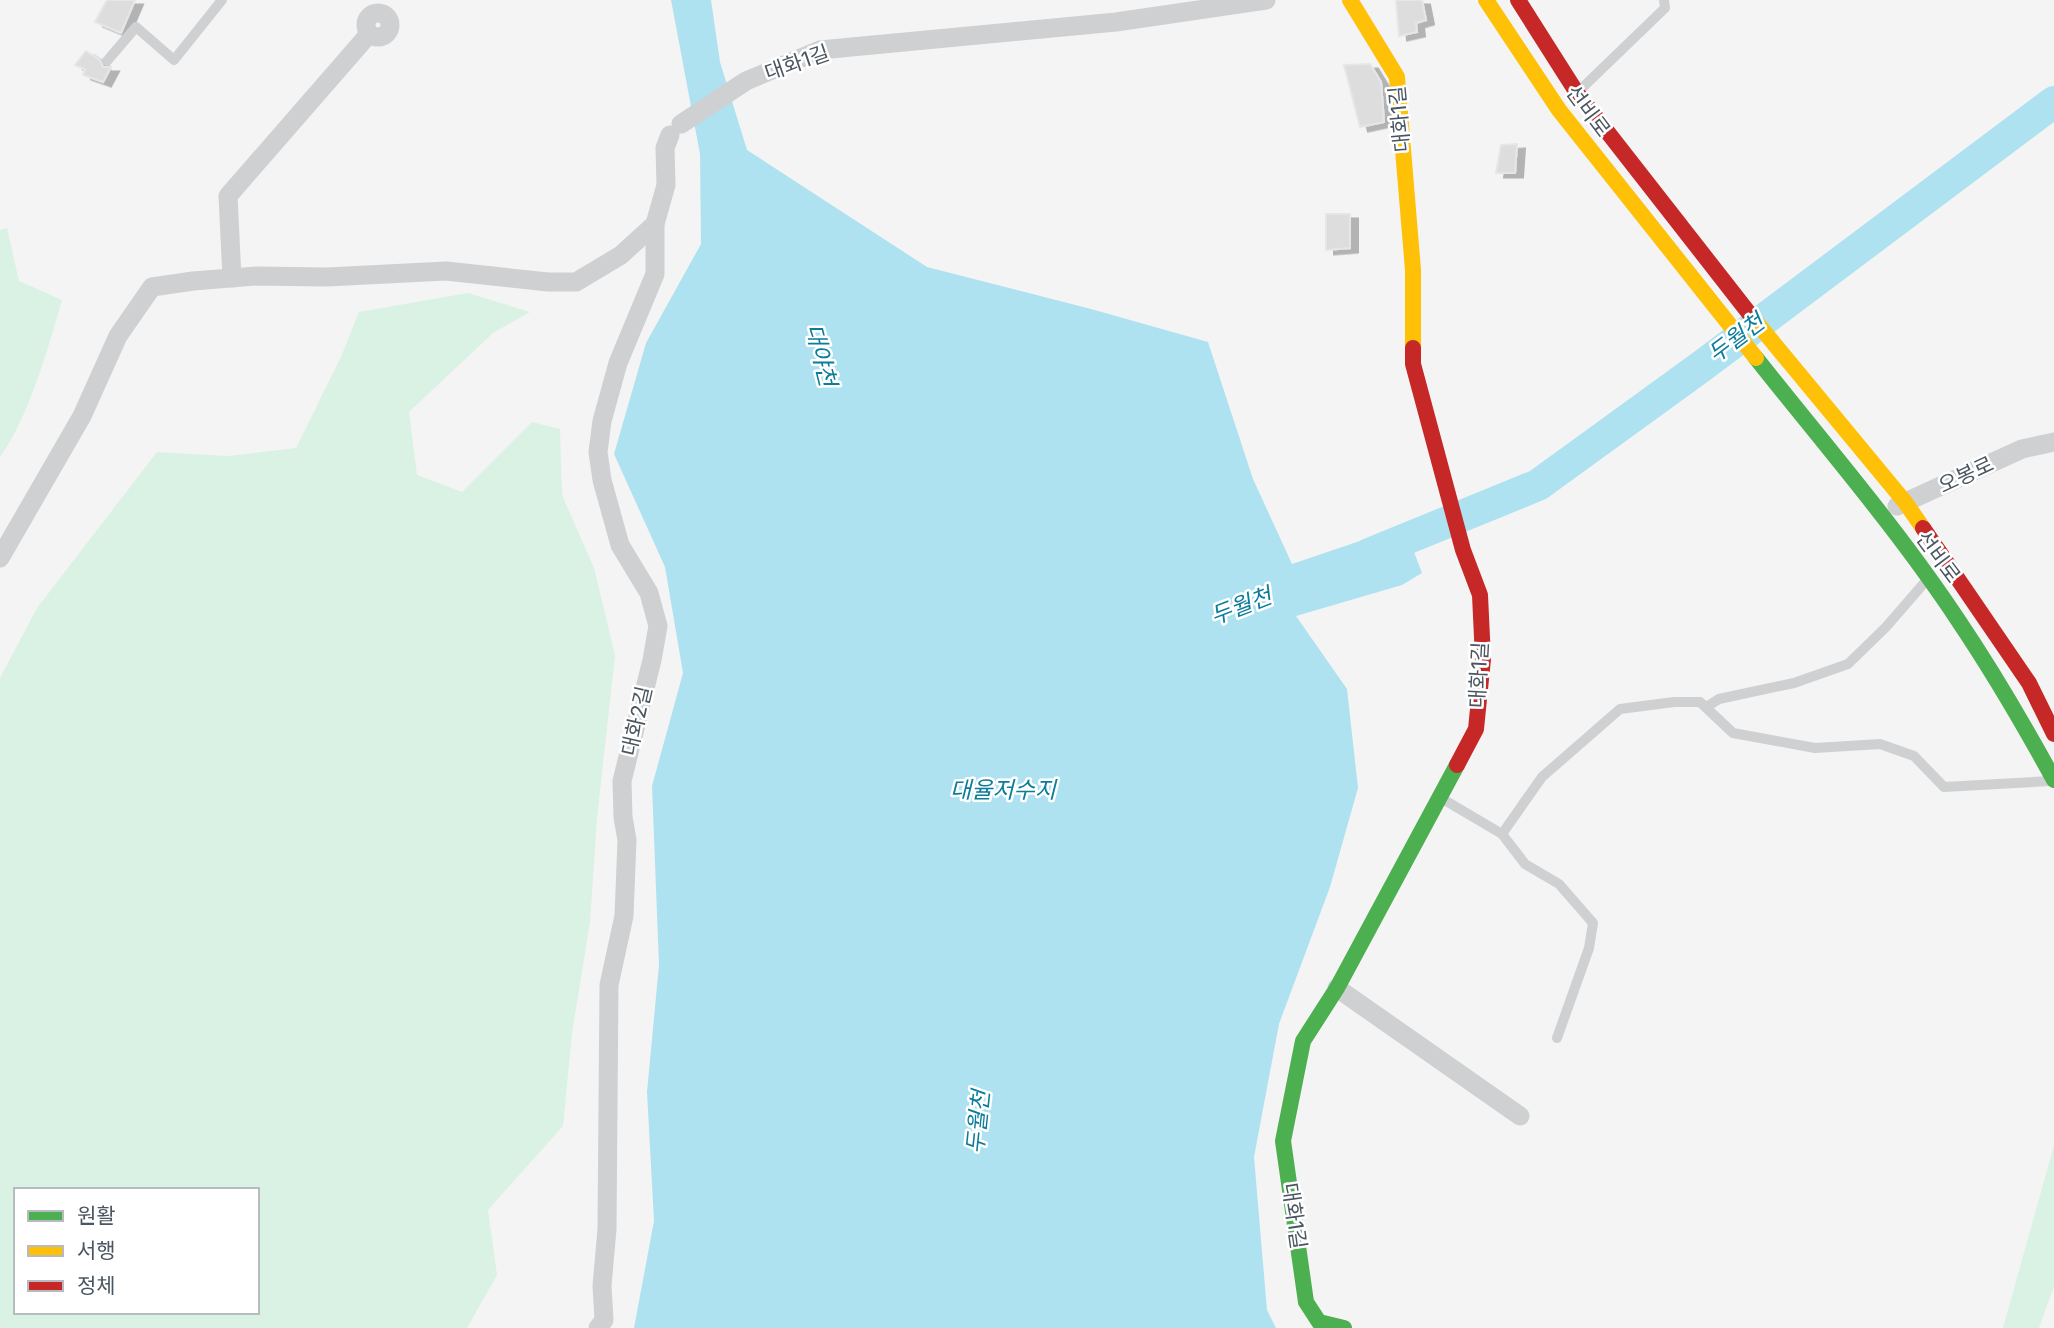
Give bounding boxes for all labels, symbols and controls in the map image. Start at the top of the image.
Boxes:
street label: 대화1길 [761,40,832,85]
street label: 선비로 [1561,80,1616,141]
street label: 대화1길 [1384,85,1415,153]
water label: 두월천 [1702,306,1772,368]
water label: 대야천 [800,321,843,392]
street label: 오봉로 [1934,451,1997,498]
street label: 선비로 [1911,526,1966,587]
water label: 두월천 [1206,581,1278,630]
street label: 대화1길 [1464,641,1493,709]
street label: 대화2길 [616,684,657,758]
water label: 대율저수지 [950,776,1058,804]
water label: 두월천 [961,1086,996,1155]
street label: 대화1길 [1277,1181,1312,1251]
legend [14,1188,259,1314]
text: 원활 [77,1203,116,1228]
text: 서행 [77,1238,116,1263]
text: 정체 [77,1273,116,1298]

